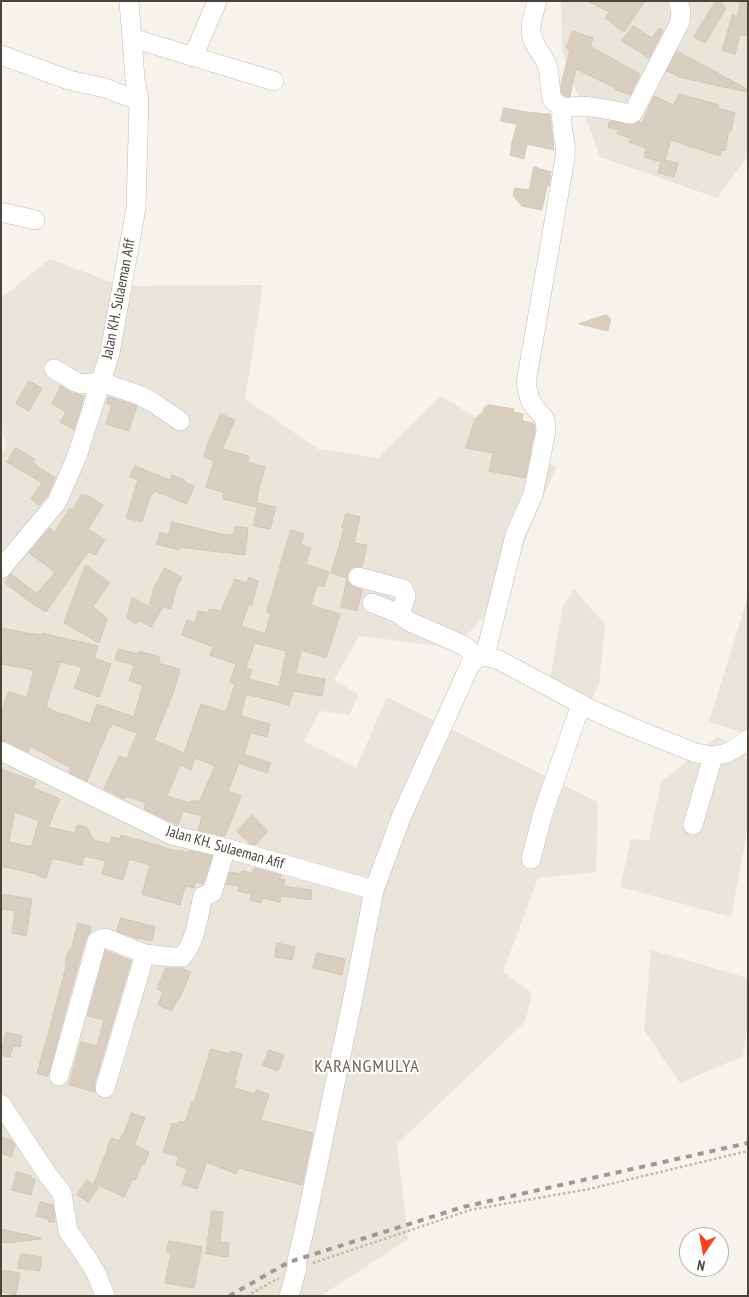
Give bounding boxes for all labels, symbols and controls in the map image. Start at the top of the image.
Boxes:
street label: Jalan KH. Sulaeman Afif [99,237,139,361]
street label: Jalan KH. Sulaeman Afif [164,823,286,873]
district label: KARANGMULYA [313,1056,421,1078]
north arrow [679,1227,729,1277]
text: N [696,1256,707,1275]

